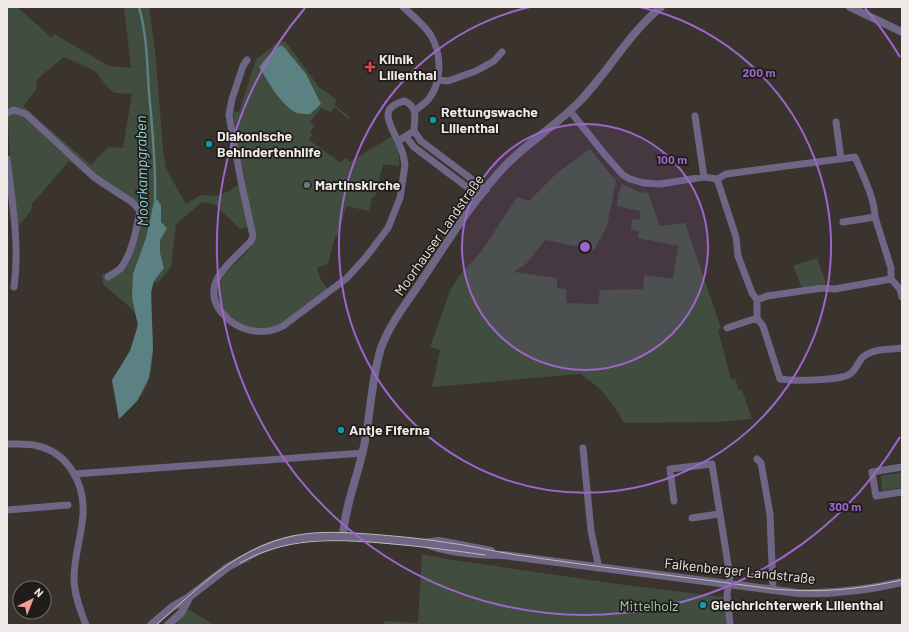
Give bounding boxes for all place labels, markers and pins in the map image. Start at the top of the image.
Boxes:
place label: Klinik Lilienthal [379,50,437,83]
marker: Klinik Lilienthal [364,61,376,73]
place label: Rettungswache Lilienthal [441,103,538,136]
marker: Rettungswache Lilienthal [428,115,438,125]
place label: Diakonische Behindertenhilfe [217,127,321,160]
marker: Diakonische Behindertenhilfe [204,139,214,149]
place label: Martinskirche [315,176,401,193]
marker: Martinskirche [302,180,312,190]
centre of rings [578,240,592,254]
place label: Antje Fiferna [349,421,430,438]
marker: Antje Fiferna [336,425,346,435]
place label: Gleichrichterwerk Lilienthal [711,596,883,613]
marker: Gleichrichterwerk Lilienthal [698,600,708,610]

